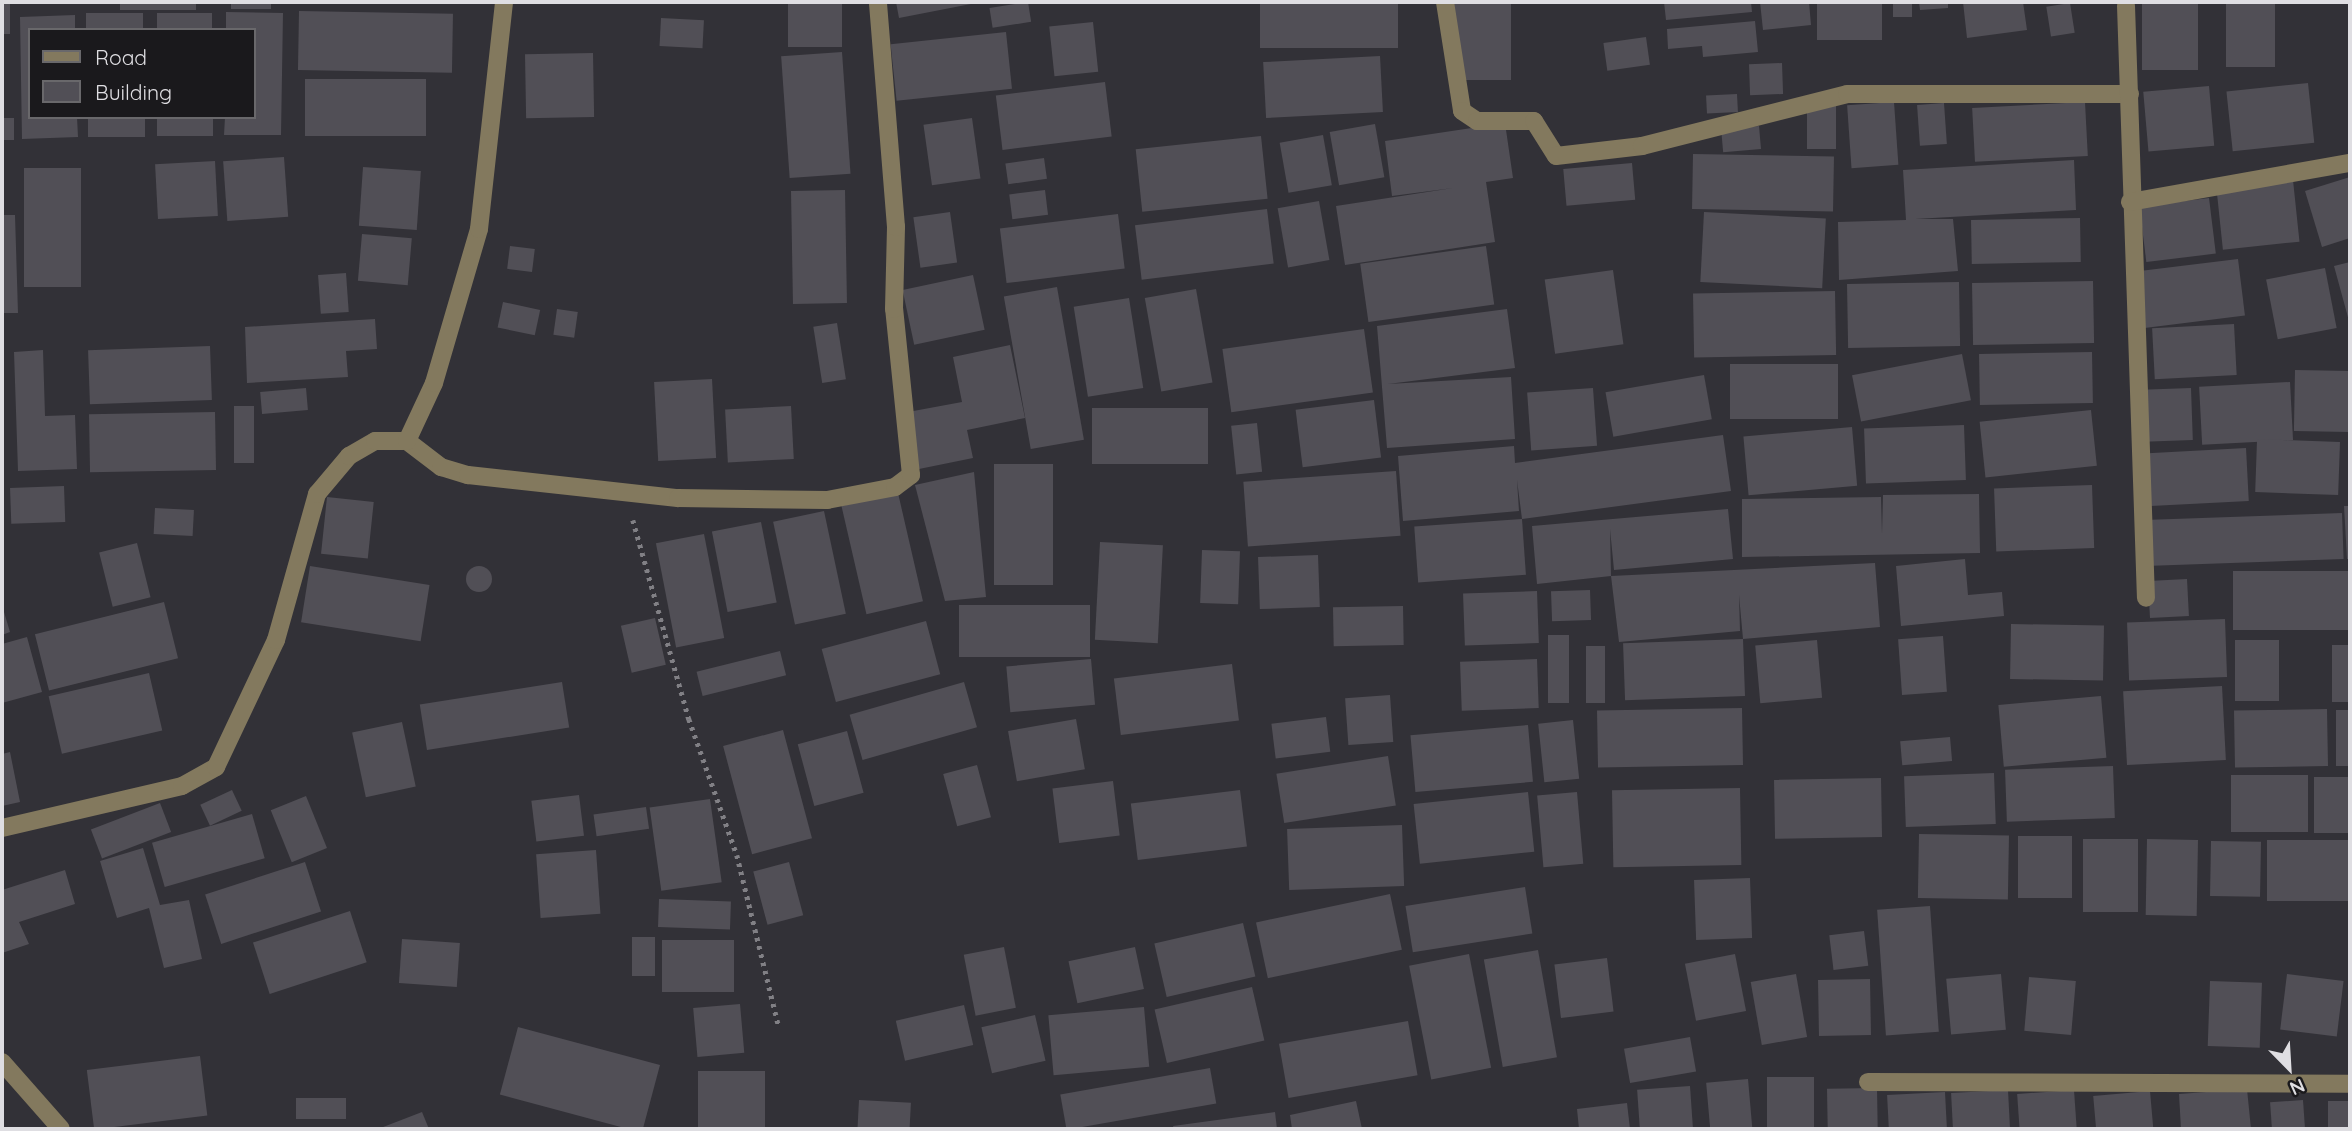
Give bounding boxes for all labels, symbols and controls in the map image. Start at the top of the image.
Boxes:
legend [28,28,256,119]
text: Road [95,44,147,70]
text: Building [95,79,172,105]
north arrow [2254,1033,2324,1103]
text: N [2286,1073,2309,1101]

